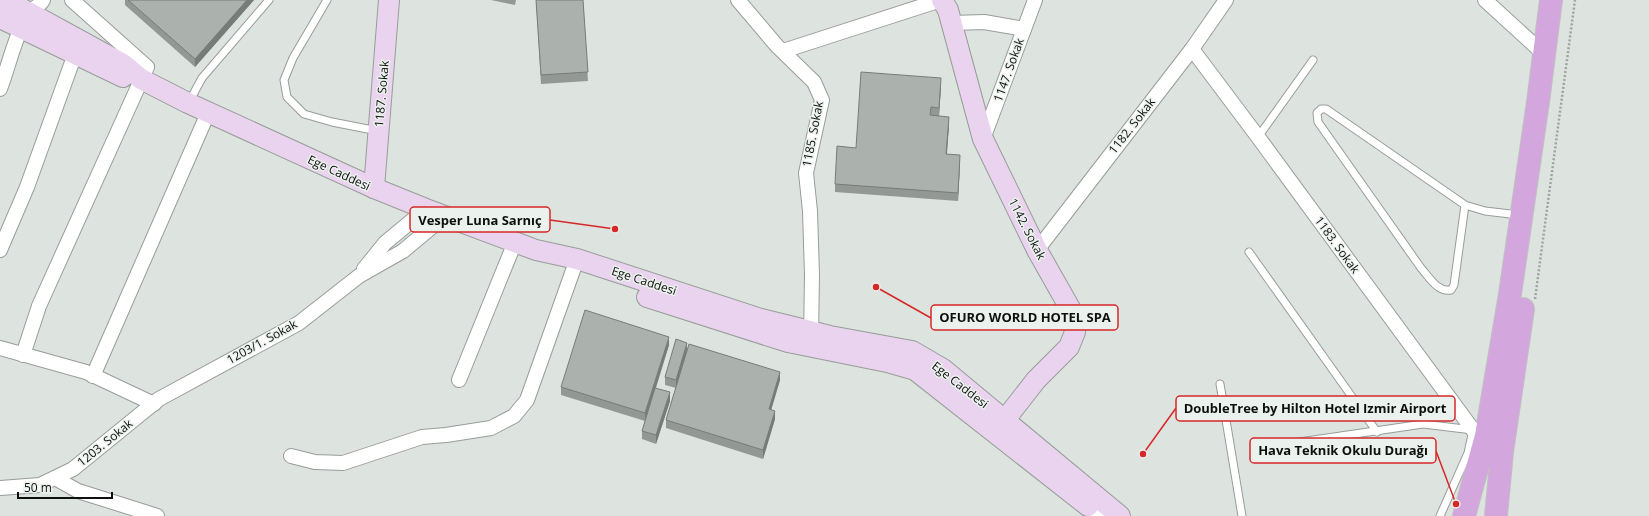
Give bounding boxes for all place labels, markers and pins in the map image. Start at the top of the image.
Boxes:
callout: Vesper Luna Sarnıç [410,207,550,232]
callout: OFURO WORLD HOTEL SPA [931,305,1118,330]
callout: DoubleTree by Hilton Hotel Izmir Airport [1176,396,1455,421]
callout: Hava Teknik Okulu Durağı [1250,438,1436,463]

